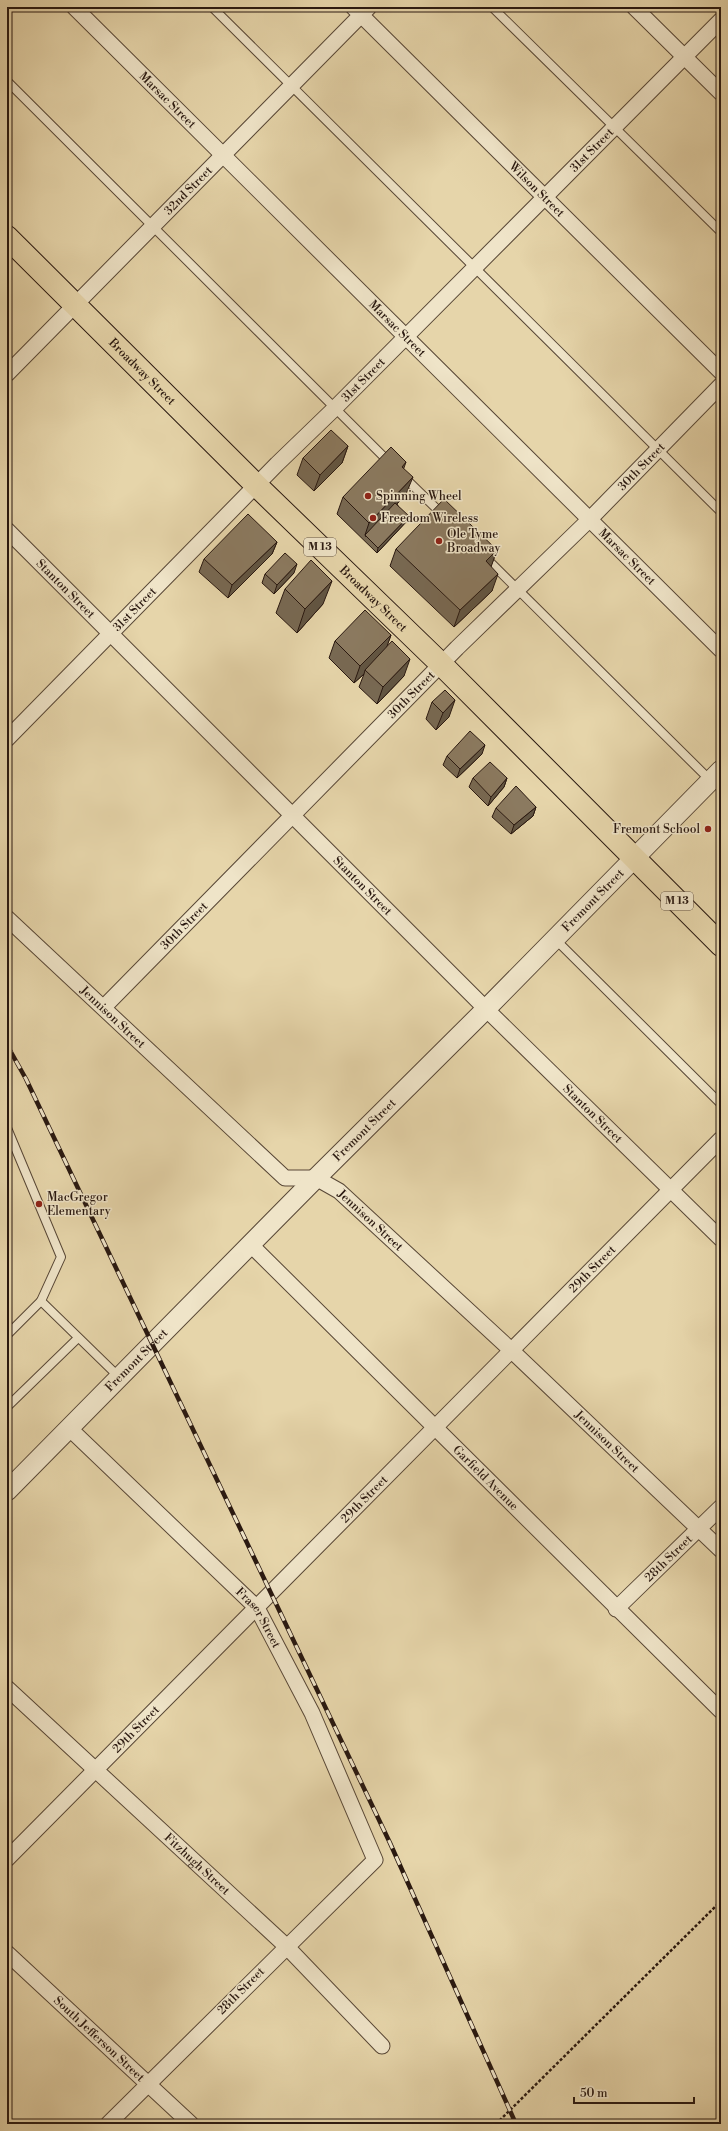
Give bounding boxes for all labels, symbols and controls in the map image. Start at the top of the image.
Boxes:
street label: Marsac Street [136,69,200,132]
street label: 31st Street [567,124,617,175]
street label: Wilson Street [505,158,568,221]
street label: 32nd Street [161,162,216,218]
street label: Marsac Street [366,297,430,361]
street label: Broadway Street [105,335,180,409]
street label: 31st Street [338,354,389,405]
street label: 30th Street [614,439,668,494]
place label: Spinning Wheel [376,489,462,504]
marker: Spinning Wheel [363,491,373,501]
place label: Freedom Wireless [381,511,478,526]
marker: Freedom Wireless [368,513,378,523]
street label: Marsac Street [596,525,659,589]
place label: Ole Tyme Broadway [446,527,501,556]
marker: Ole Tyme Broadway [434,536,444,546]
road number: M 13 [304,538,336,556]
street label: Stanton Street [33,556,99,622]
street label: Broadway Street [336,562,411,635]
street label: 31st Street [109,583,160,634]
street label: 30th Street [384,667,438,722]
place label: Fremont School [613,822,700,837]
marker: Fremont School [703,824,713,834]
street label: Stanton Street [330,853,396,919]
street label: Fremont Street [559,865,628,935]
road number: M 13 [661,892,693,910]
street label: 30th Street [157,898,211,953]
street label: Jennison Street [76,982,149,1052]
street label: Stanton Street [560,1081,626,1147]
street label: Fremont Street [330,1095,399,1164]
street label: Jennison Street [334,1186,407,1255]
place label: MacGregor Elementary [47,1190,111,1219]
marker: MacGregor Elementary [34,1199,44,1209]
street label: 29th Street [565,1242,619,1296]
street label: Fremont Street [102,1325,171,1395]
street label: Jennison Street [571,1407,643,1476]
street label: Garfield Avenue [450,1442,522,1513]
street label: 29th Street [337,1472,391,1526]
street label: 28th Street [641,1531,696,1585]
street label: Fraser Street [233,1584,284,1651]
street label: 29th Street [109,1702,163,1756]
street label: Fitzhugh Street [161,1830,234,1898]
street label: 28th Street [214,1964,268,2018]
street label: South Jefferson Street [51,1993,148,2085]
scale bar [574,2079,694,2105]
text: 50 m [580,2086,608,2101]

